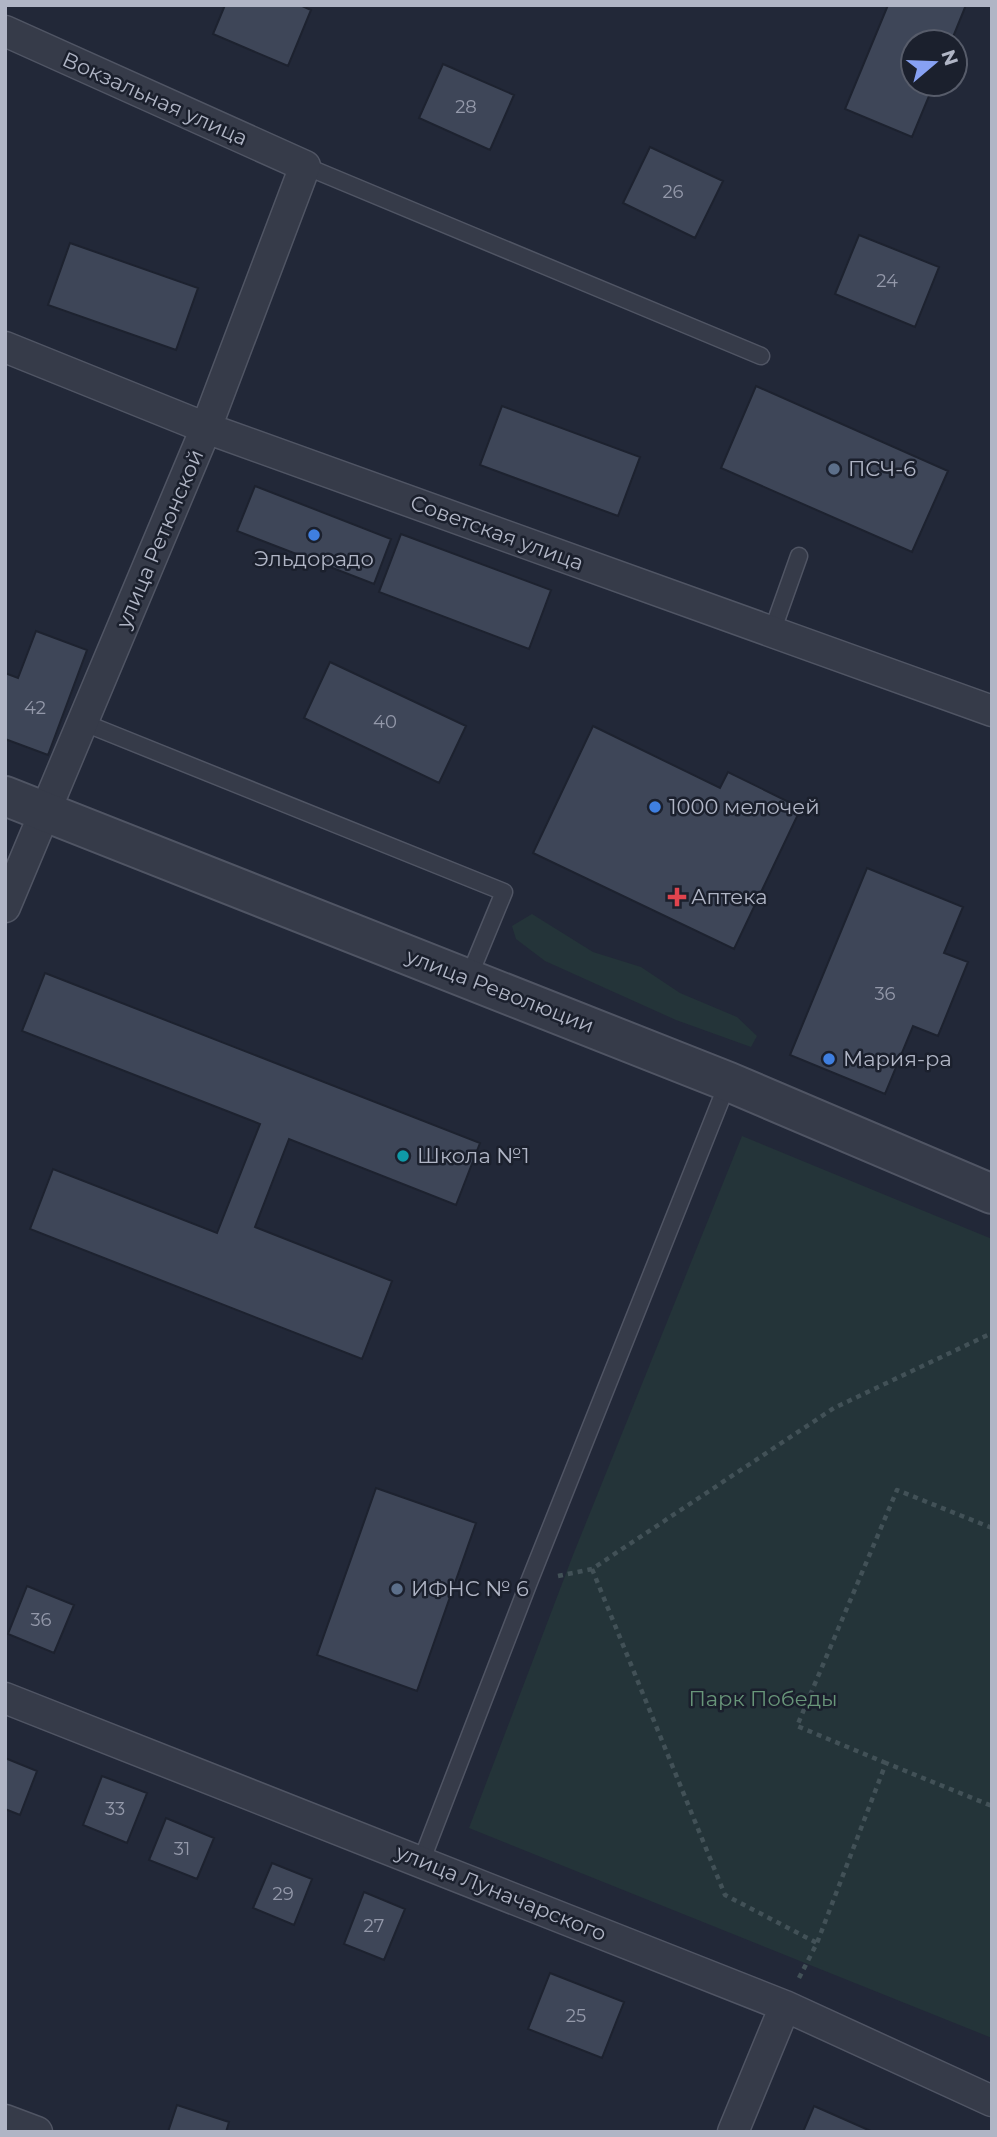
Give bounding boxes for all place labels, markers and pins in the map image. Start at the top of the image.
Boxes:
place label: ПСЧ-6 [848,456,916,481]
marker: ПСЧ-6 [826,461,842,477]
marker: Эльдорадо [306,527,322,543]
place label: Эльдорадо [254,546,374,571]
place label: 1000 мелочей [669,794,820,819]
marker: 1000 мелочей [647,799,663,815]
place label: Аптека [691,884,767,909]
marker: Аптека [669,889,685,905]
place label: Мария-ра [843,1046,952,1071]
marker: Мария-ра [821,1051,837,1067]
place label: Школа №1 [417,1143,530,1168]
marker: Школа №1 [395,1148,411,1164]
place label: ИФНС № 6 [411,1576,529,1601]
marker: ИФНС № 6 [389,1581,405,1597]

